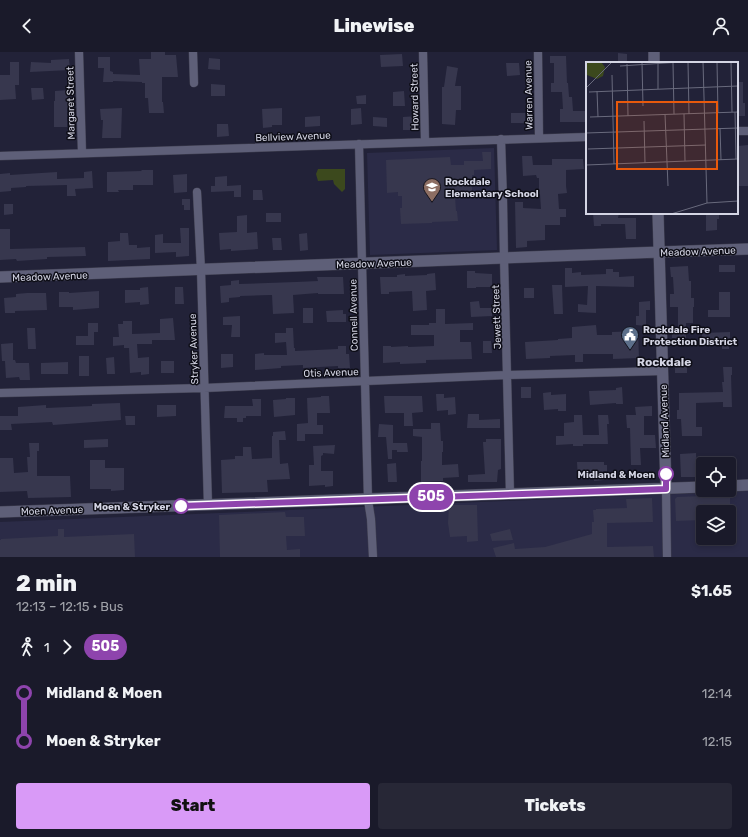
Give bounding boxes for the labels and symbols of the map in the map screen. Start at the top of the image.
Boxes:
street label: Warren Avenue [522,60,536,130]
inset map [586,62,738,214]
street label: Howard Street [408,63,422,131]
street label: Margaret Street [64,66,78,140]
street label: Bellview Avenue [255,130,331,144]
place label: Rockdale Elementary School [445,176,539,200]
school or university icon: Rockdale Elementary School [422,177,442,202]
street label: Meadow Avenue [660,245,736,259]
street label: Meadow Avenue [336,257,412,271]
street label: Meadow Avenue [12,270,88,284]
street label: Connell Avenue [347,278,361,351]
street label: Jewett Street [490,284,504,349]
street label: Stryker Avenue [187,313,201,385]
place label: Rockdale Fire Protection District [643,324,738,348]
public building icon: Rockdale Fire Protection District [620,325,640,350]
district label: Rockdale [637,355,691,369]
street label: Otis Avenue [303,366,359,380]
street label: Midland Avenue [658,384,672,458]
marker: Midland & Moen [658,466,674,482]
place label: Midland & Moen [578,469,655,481]
line badge: 505 [408,484,454,510]
marker: Moen & Stryker [173,498,189,514]
place label: Moen & Stryker [94,501,170,513]
street label: Moen Avenue [21,504,84,518]

